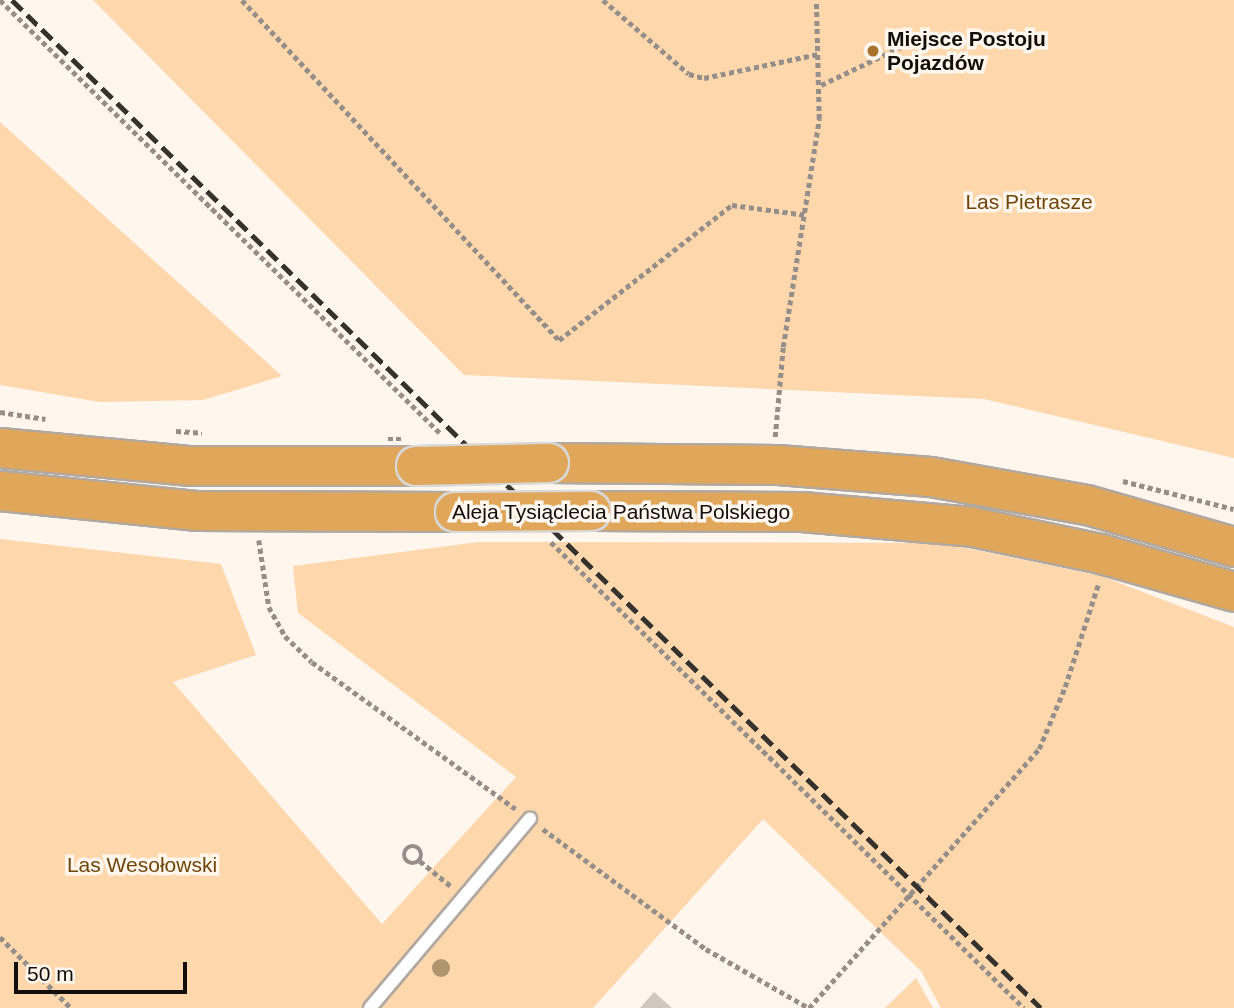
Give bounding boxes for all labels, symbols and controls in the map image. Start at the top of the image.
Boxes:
place label: Miejsce Postoju Pojazdów [887,26,1046,76]
marker: Miejsce Postoju Pojazdów [865,43,881,59]
park label: Las Pietrasze [965,189,1093,215]
street label: Aleja Tysiąclecia Państwa Polskiego [452,499,790,525]
park label: Las Wesołowski [67,852,217,878]
scale bar [18,948,191,992]
text: 50 m [27,962,74,985]

